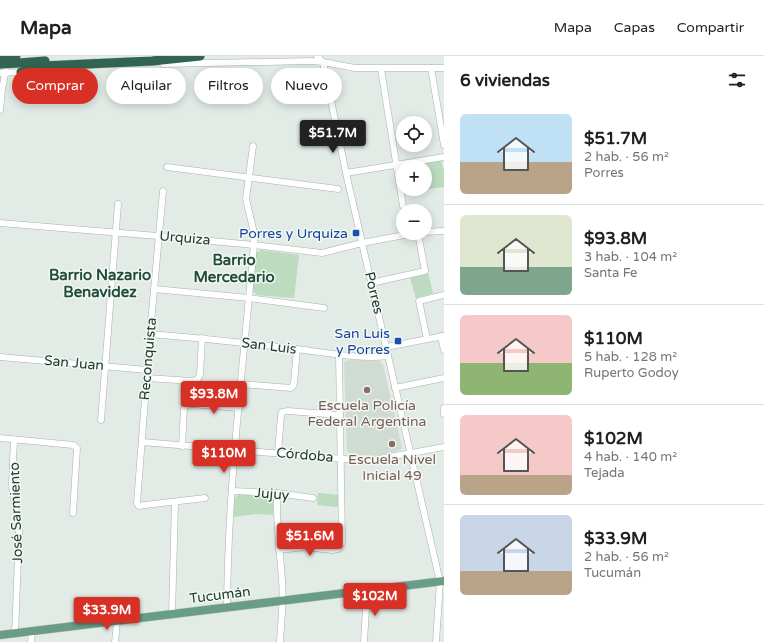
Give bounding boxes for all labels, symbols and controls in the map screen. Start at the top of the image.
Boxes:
text: Mapa [20,17,72,39]
text: Mapa [554,19,592,36]
text: Capas [614,19,655,36]
text: Compartir [677,19,744,36]
chip: Comprar [12,68,98,104]
chip: Alquilar [106,68,186,104]
chip: Filtros [194,68,263,104]
chip: Nuevo [271,68,342,104]
icon: filters [726,69,748,91]
text: 6 viviendas [460,70,550,91]
map controls [396,116,432,240]
button: locate [396,116,432,152]
pin: $51.7M [300,120,366,154]
text: $51.7M [309,125,357,141]
text: $51.7M [584,128,647,149]
icon: home [492,130,540,178]
text: 2 hab. · 56 m² [584,149,669,165]
button: + [396,160,432,196]
text: Porres [584,165,624,181]
button: − [396,204,432,240]
place label: Porres y Urquiza [239,225,348,242]
street label: Urquiza [159,227,211,249]
marker: Porres y Urquiza [351,228,361,238]
text: $93.8M [584,228,647,249]
icon: home [492,231,540,279]
text: 3 hab. · 104 m² [584,249,677,265]
district label: Barrio Mercedario [193,251,275,286]
text: Santa Fe [584,265,637,281]
district label: Barrio Nazario Benavidez [49,266,151,301]
street label: Porres [361,270,387,316]
street label: Reconquista [136,317,160,401]
place label: San Luis y Porres [335,325,390,358]
text: $110M [584,328,643,349]
icon: home [492,331,540,379]
street label: San Luis [240,334,298,358]
marker: San Luis y Porres [393,336,403,346]
text: 5 hab. · 128 m² [584,349,677,365]
street label: San Juan [43,352,105,374]
text: Ruperto Godoy [584,365,679,381]
pin: $93.8M [181,381,247,415]
marker: Escuela Policía Federal Argentina [362,385,372,395]
text: $93.8M [190,386,238,402]
place label: Escuela Policía Federal Argentina [308,397,426,430]
text: $102M [584,428,643,449]
icon: home [492,431,540,479]
marker: Escuela Nivel Inicial 49 [387,439,397,449]
pin: $110M [196,440,252,474]
street label: Córdoba [276,444,334,466]
text: $110M [201,445,247,461]
text: 4 hab. · 140 m² [584,449,677,465]
place label: Escuela Nivel Inicial 49 [348,451,436,484]
street label: José Sarmiento [6,462,26,564]
text: Tejada [584,465,625,481]
street label: Jujuy [254,484,290,504]
pin: $51.6M [277,523,343,557]
text: $51.6M [286,528,334,544]
text: $33.9M [584,528,647,549]
icon: home [492,531,540,579]
text: 2 hab. · 56 m² [584,549,669,565]
text: Tucumán [584,565,641,581]
street label: Tucumán [188,583,252,607]
pin: $102M [347,583,403,617]
text: $102M [352,588,398,604]
pin: $33.9M [74,597,140,631]
text: $33.9M [83,602,131,618]

